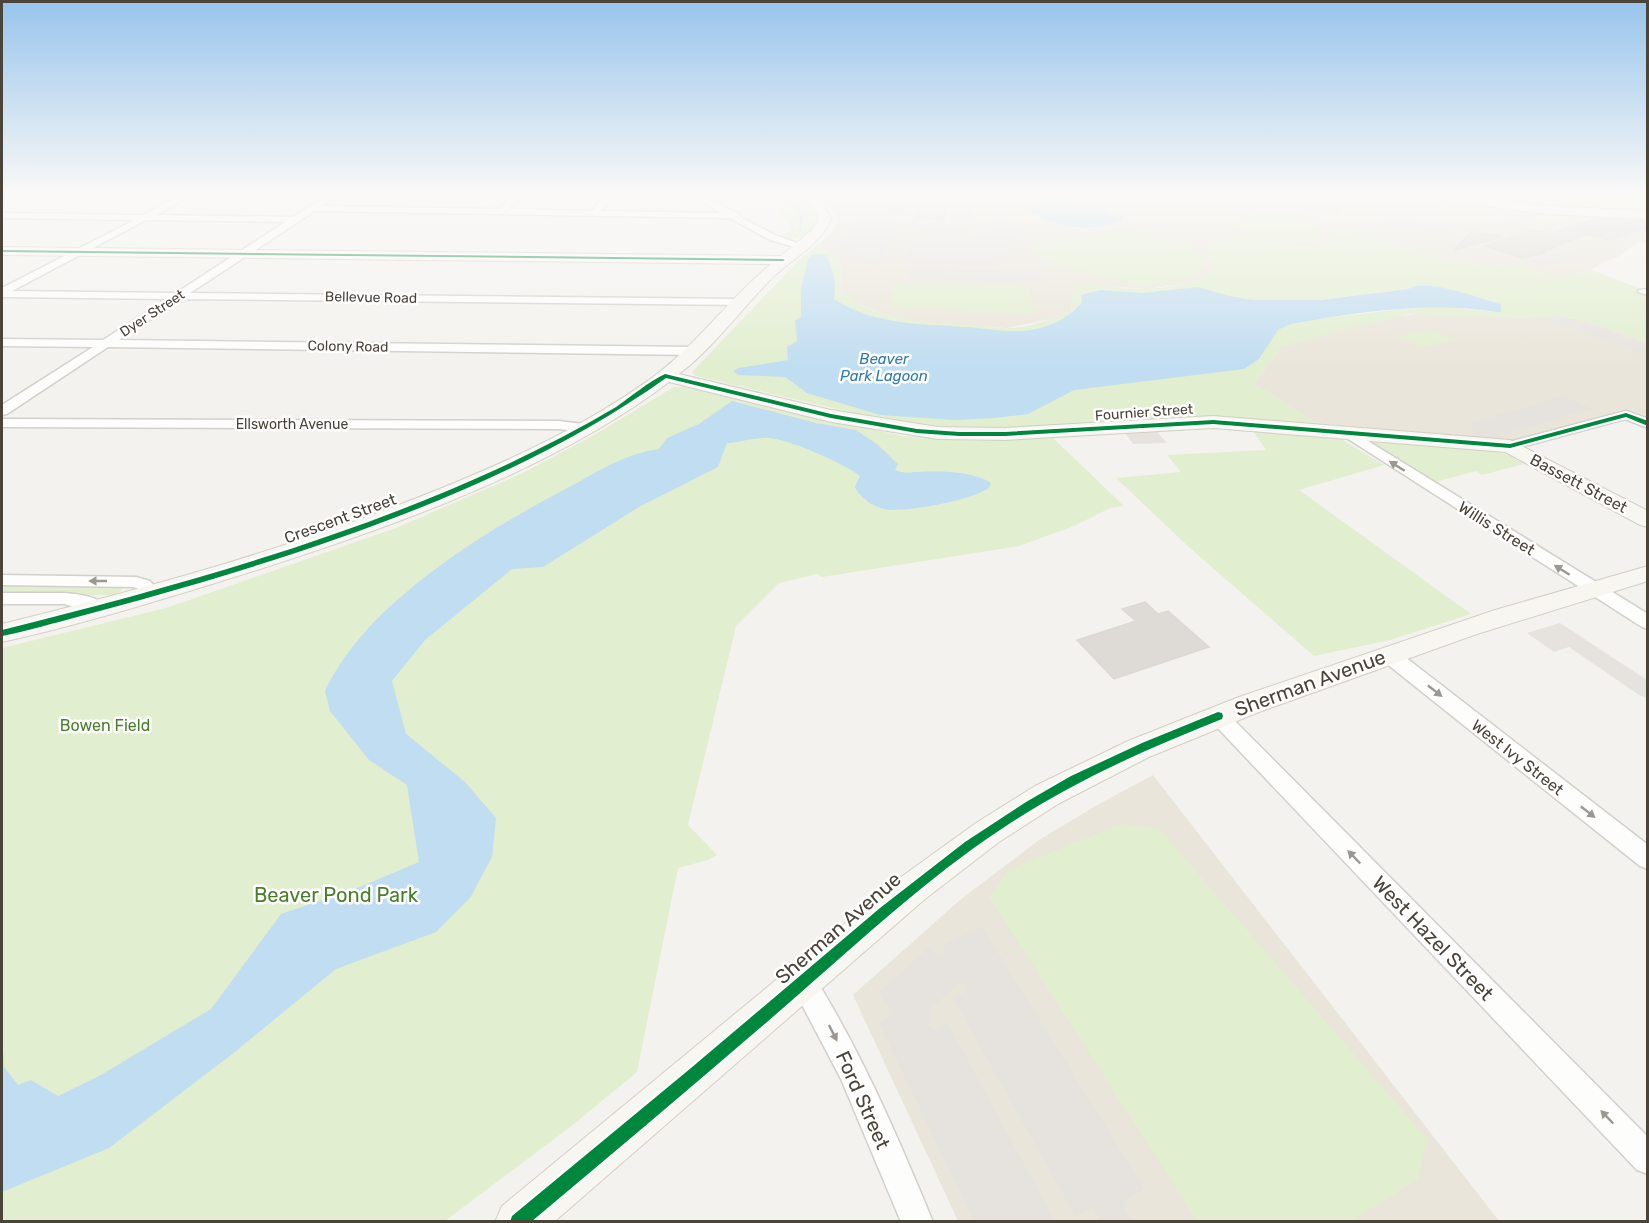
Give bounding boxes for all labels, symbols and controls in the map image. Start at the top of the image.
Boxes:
street label: Dyer Street [117,286,188,341]
street label: Bellevue Road [325,288,417,307]
street label: Colony Road [307,337,389,356]
water label: Beaver Park Lagoon [840,350,928,385]
street label: Fournier Street [1094,401,1194,424]
street label: Ellsworth Avenue [236,416,349,433]
street label: Bassett Street [1527,450,1631,517]
one-way arrow [1389,460,1406,471]
street label: Crescent Street [282,489,399,547]
street label: Willis Street [1455,497,1539,559]
one-way arrow [1554,564,1570,575]
one-way arrow [89,576,108,586]
street label: Sherman Avenue [1231,645,1389,721]
one-way arrow [1427,685,1443,698]
park label: Bowen Field [60,716,150,735]
street label: West Ivy Street [1468,716,1568,799]
one-way arrow [1580,806,1596,819]
one-way arrow [1347,849,1361,864]
street label: Sherman Avenue [770,867,906,989]
street label: West Hazel Street [1367,871,1499,1005]
park label: Beaver Pond Park [254,883,419,907]
one-way arrow [828,1024,837,1041]
street label: Ford Street [831,1047,895,1153]
one-way arrow [1600,1111,1614,1125]

